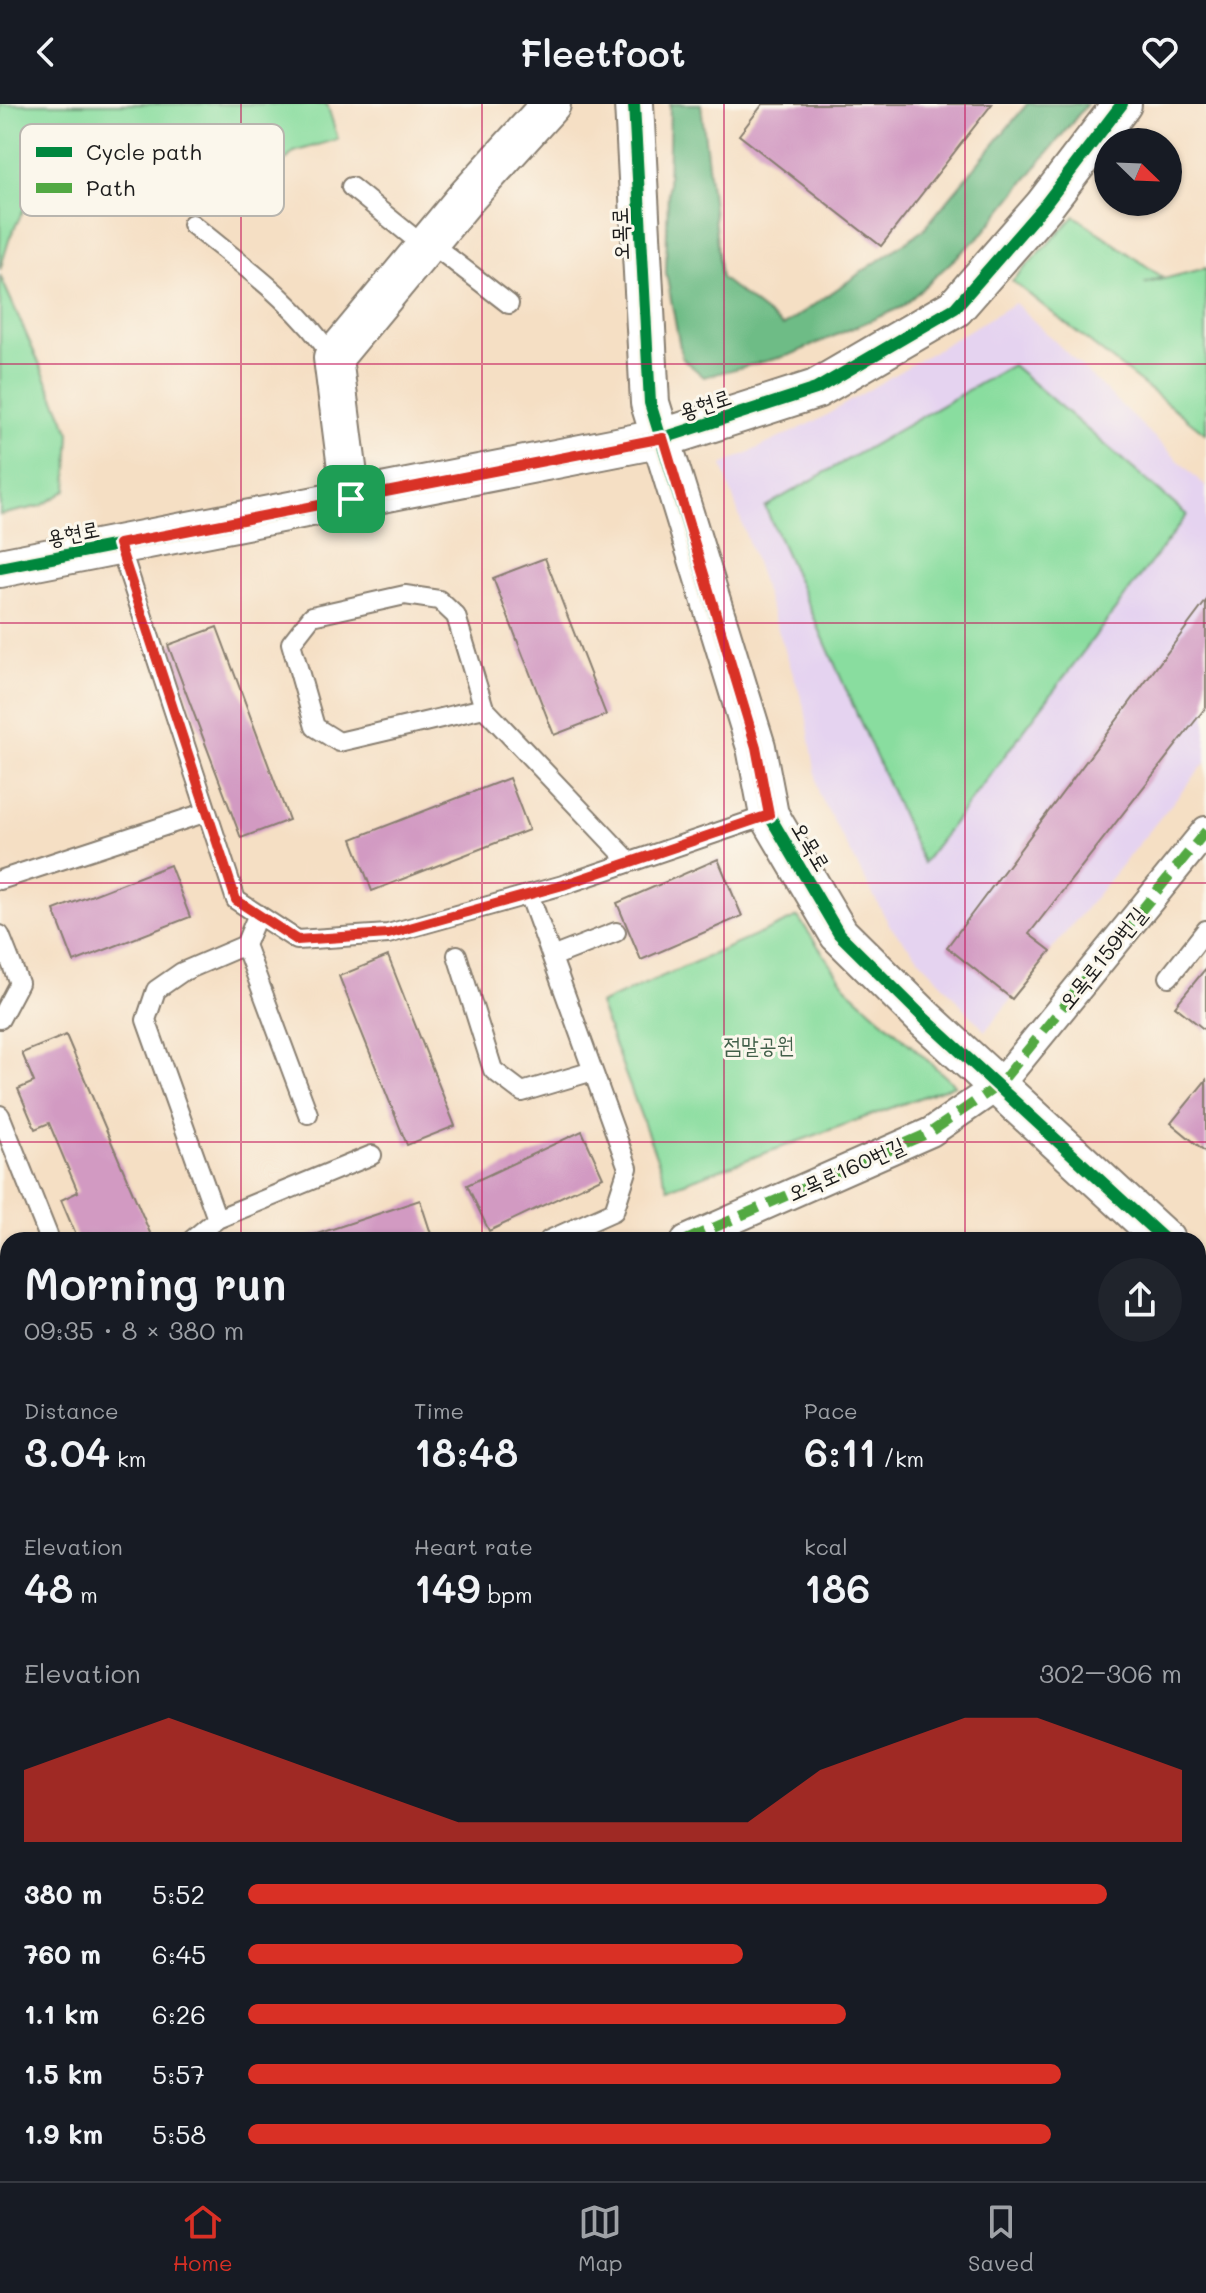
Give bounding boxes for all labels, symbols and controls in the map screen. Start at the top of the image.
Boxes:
text: Fleetfoot [520,29,686,76]
icon: back [24,30,68,74]
icon: heart [1138,30,1182,74]
legend [20,124,284,216]
north arrow [1094,128,1182,216]
map controls [1094,128,1182,216]
text: Cycle path [86,137,202,166]
text: Path [86,173,135,202]
street label: 오목로 [604,207,635,261]
street label: 용현로 [675,382,735,426]
pin [317,465,385,533]
icon: arrive [329,477,373,521]
street label: 용현로 [44,513,102,552]
street label: 오목로 [785,816,838,876]
street label: 오목로159번길 [1051,900,1152,1015]
park label: 점말공원 [724,1030,794,1059]
street label: 오목로160번길 [783,1130,909,1207]
text: Morning run [24,1254,287,1311]
button: share [1098,1258,1182,1342]
text: 09:35 · 8 × 380 m [24,1313,244,1347]
text: Distance [24,1396,119,1425]
text: Time [414,1396,464,1425]
text: Pace [804,1396,858,1425]
text: 3.04 [24,1425,110,1477]
text: 18:48 [414,1425,518,1477]
text: 6:11 [804,1425,876,1477]
text: km [110,1444,146,1473]
text: /km [876,1444,924,1473]
text: Elevation [24,1532,123,1561]
text: Heart rate [414,1532,533,1561]
text: kcal [804,1532,848,1561]
text: 48 [24,1561,73,1613]
text: 149 [414,1561,480,1613]
text: 186 [804,1561,871,1613]
text: m [73,1580,98,1609]
text: bpm [480,1580,533,1609]
text: Elevation [24,1656,141,1690]
text: 302–306 m [1039,1656,1182,1690]
text: 380 m [24,1877,102,1911]
text: 5:52 [152,1877,205,1911]
text: 760 m [24,1937,101,1971]
text: 6:45 [152,1937,206,1971]
text: 1.1 km [24,1997,99,2031]
text: 6:26 [152,1997,206,2031]
text: 1.5 km [24,2057,103,2091]
text: 5:57 [152,2057,205,2091]
text: 1.9 km [24,2117,103,2151]
text: 5:58 [152,2117,206,2151]
tab: Home [173,2200,233,2277]
tab: Map [578,2200,623,2277]
tab: Saved [968,2200,1033,2277]

